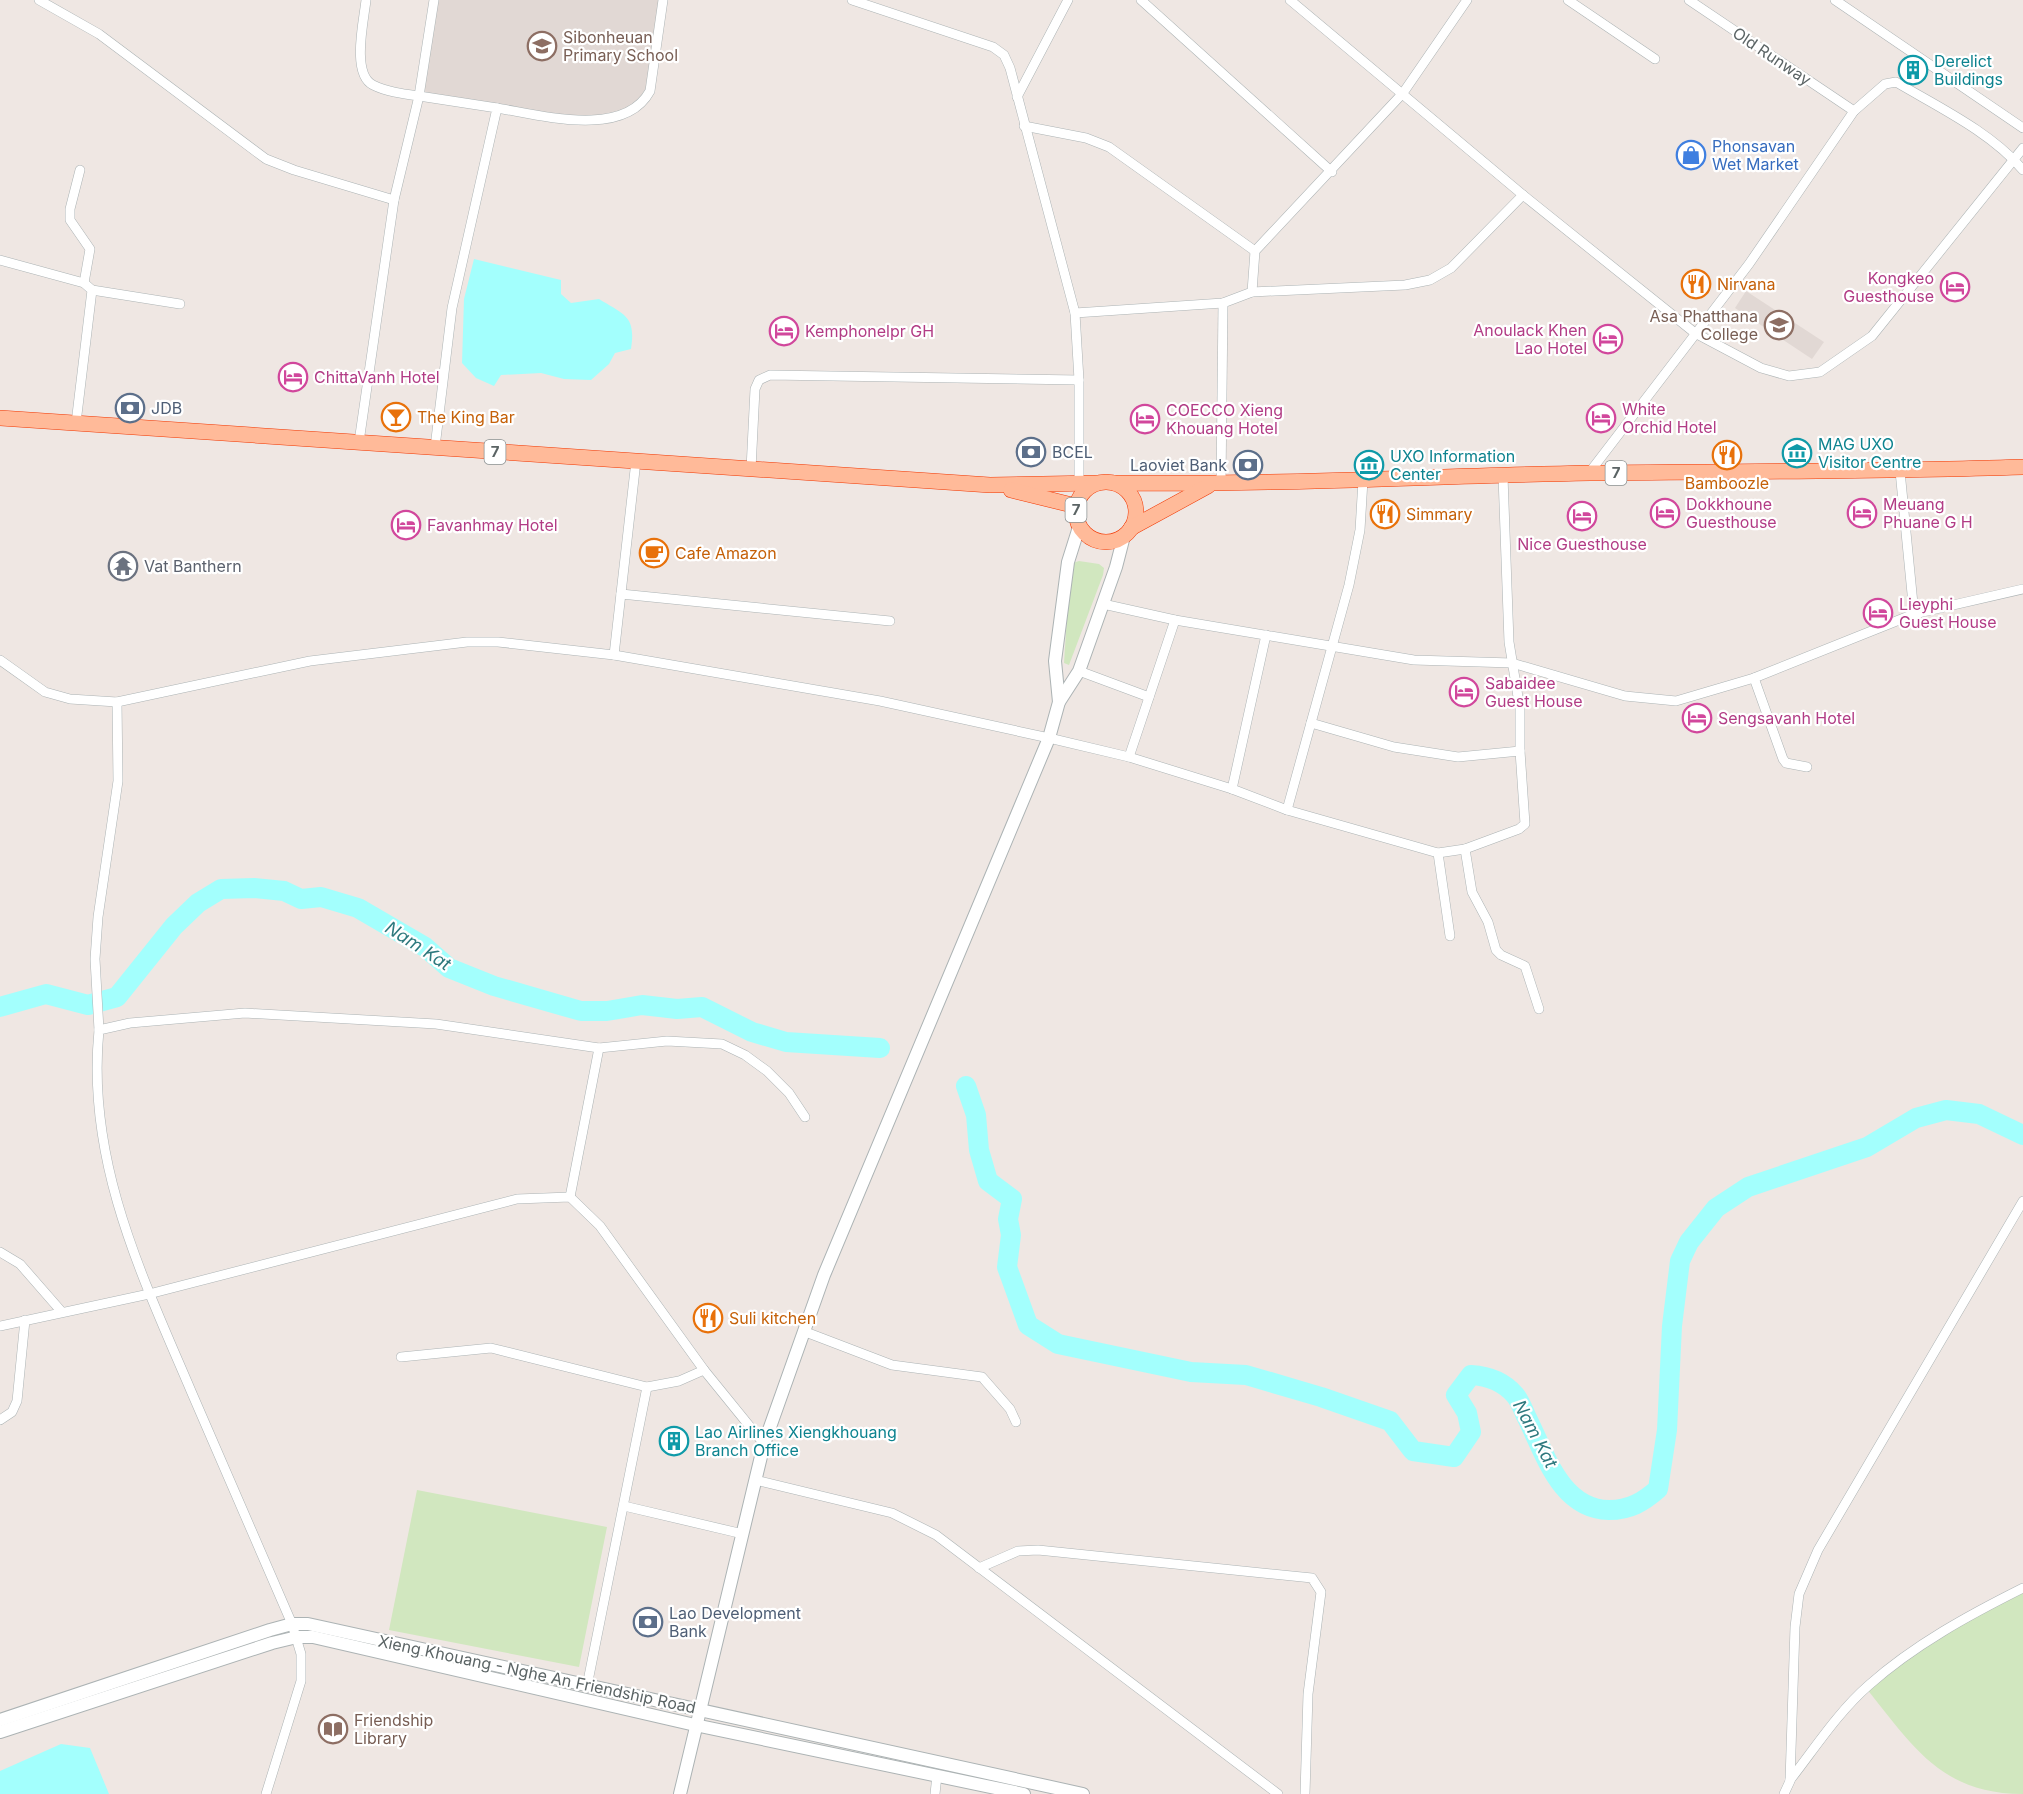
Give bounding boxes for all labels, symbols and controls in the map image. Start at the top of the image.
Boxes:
street label: Old Runway [1729,22,1815,90]
place label: Sibonheuan Primary School [563,27,678,65]
school or university icon: Sibonheuan Primary School [526,30,558,62]
place label: Derelict Buildings [1934,51,2003,89]
building icon: Derelict Buildings [1897,54,1929,86]
place label: Phonsavan Wet Market [1712,136,1799,174]
shop icon: Phonsavan Wet Market [1675,139,1707,171]
restaurant icon: Nirvana [1680,268,1712,300]
place label: Kongkeo Guesthouse [1843,268,1934,306]
hotel icon: Kongkeo Guesthouse [1939,271,1971,303]
place label: Nirvana [1717,274,1776,294]
place label: Asa Phatthana College [1649,306,1758,344]
school or university icon: Asa Phatthana College [1763,309,1795,341]
hotel icon: Kemphonelpr GH [768,315,800,347]
place label: Anoulack Khen Lao Hotel [1473,320,1587,358]
place label: Kemphonelpr GH [805,321,934,341]
hotel icon: Anoulack Khen Lao Hotel [1592,323,1624,355]
hotel icon: ChittaVanh Hotel [277,361,309,393]
place label: ChittaVanh Hotel [314,367,440,387]
bank icon: JDB [114,392,146,424]
place label: JDB [151,398,182,418]
place label: White Orchid Hotel [1622,399,1717,437]
place label: COECCO Xieng Khouang Hotel [1166,400,1283,438]
bar icon: The King Bar [380,401,412,433]
hotel icon: White Orchid Hotel [1585,402,1617,434]
hotel icon: COECCO Xieng Khouang Hotel [1129,403,1161,435]
place label: The King Bar [417,407,515,427]
place label: MAG UXO Visitor Centre [1818,434,1921,472]
bank icon: BCEL [1015,436,1047,468]
museum icon: MAG UXO Visitor Centre [1781,437,1813,469]
restaurant icon: Bamboozle [1711,439,1743,471]
road number: 7 [484,440,506,464]
place label: BCEL [1052,442,1093,462]
place label: UXO Information Center [1390,446,1515,484]
bank icon: Laoviet Bank [1232,449,1264,481]
museum icon: UXO Information Center [1353,449,1385,481]
place label: Laoviet Bank [1130,455,1227,475]
road number: 7 [1606,461,1626,485]
place label: Bamboozle [1685,473,1769,493]
place label: Dokkhoune Guesthouse [1686,494,1777,532]
place label: Meuang Phuane G H [1883,494,1973,532]
hotel icon: Dokkhoune Guesthouse [1649,497,1681,529]
hotel icon: Meuang Phuane G H [1846,497,1878,529]
road number: 7 [1066,498,1086,522]
restaurant icon: Simmary [1369,498,1401,530]
hotel icon: Nice Guesthouse [1566,500,1598,532]
place label: Simmary [1406,504,1472,524]
hotel icon: Favanhmay Hotel [390,509,422,541]
place label: Favanhmay Hotel [427,515,558,535]
place label: Nice Guesthouse [1517,534,1647,554]
cafe icon: Cafe Amazon [638,537,670,569]
place label: Cafe Amazon [675,543,777,563]
temple icon: Vat Banthern [107,550,139,582]
place label: Vat Banthern [144,556,242,576]
place label: Lieyphi Guest House [1899,594,1997,632]
hotel icon: Lieyphi Guest House [1862,597,1894,629]
place label: Sabaidee Guest House [1485,673,1583,711]
hotel icon: Sabaidee Guest House [1448,676,1480,708]
hotel icon: Sengsavanh Hotel [1681,702,1713,734]
place label: Sengsavanh Hotel [1718,708,1855,728]
water label: Nam Kat [382,917,456,975]
restaurant icon: Suli kitchen [692,1302,724,1334]
place label: Suli kitchen [729,1308,816,1328]
water label: Nam Kat [1509,1396,1563,1472]
place label: Lao Airlines Xiengkhouang Branch Office [695,1422,897,1460]
building icon: Lao Airlines Xiengkhouang Branch Office [658,1425,690,1457]
place label: Lao Development Bank [669,1603,801,1641]
bank icon: Lao Development Bank [632,1606,664,1638]
street label: Xieng Khouang - Nghe An Friendship Road [376,1631,698,1717]
place label: Friendship Library [354,1710,433,1748]
library icon: Friendship Library [317,1713,349,1745]

